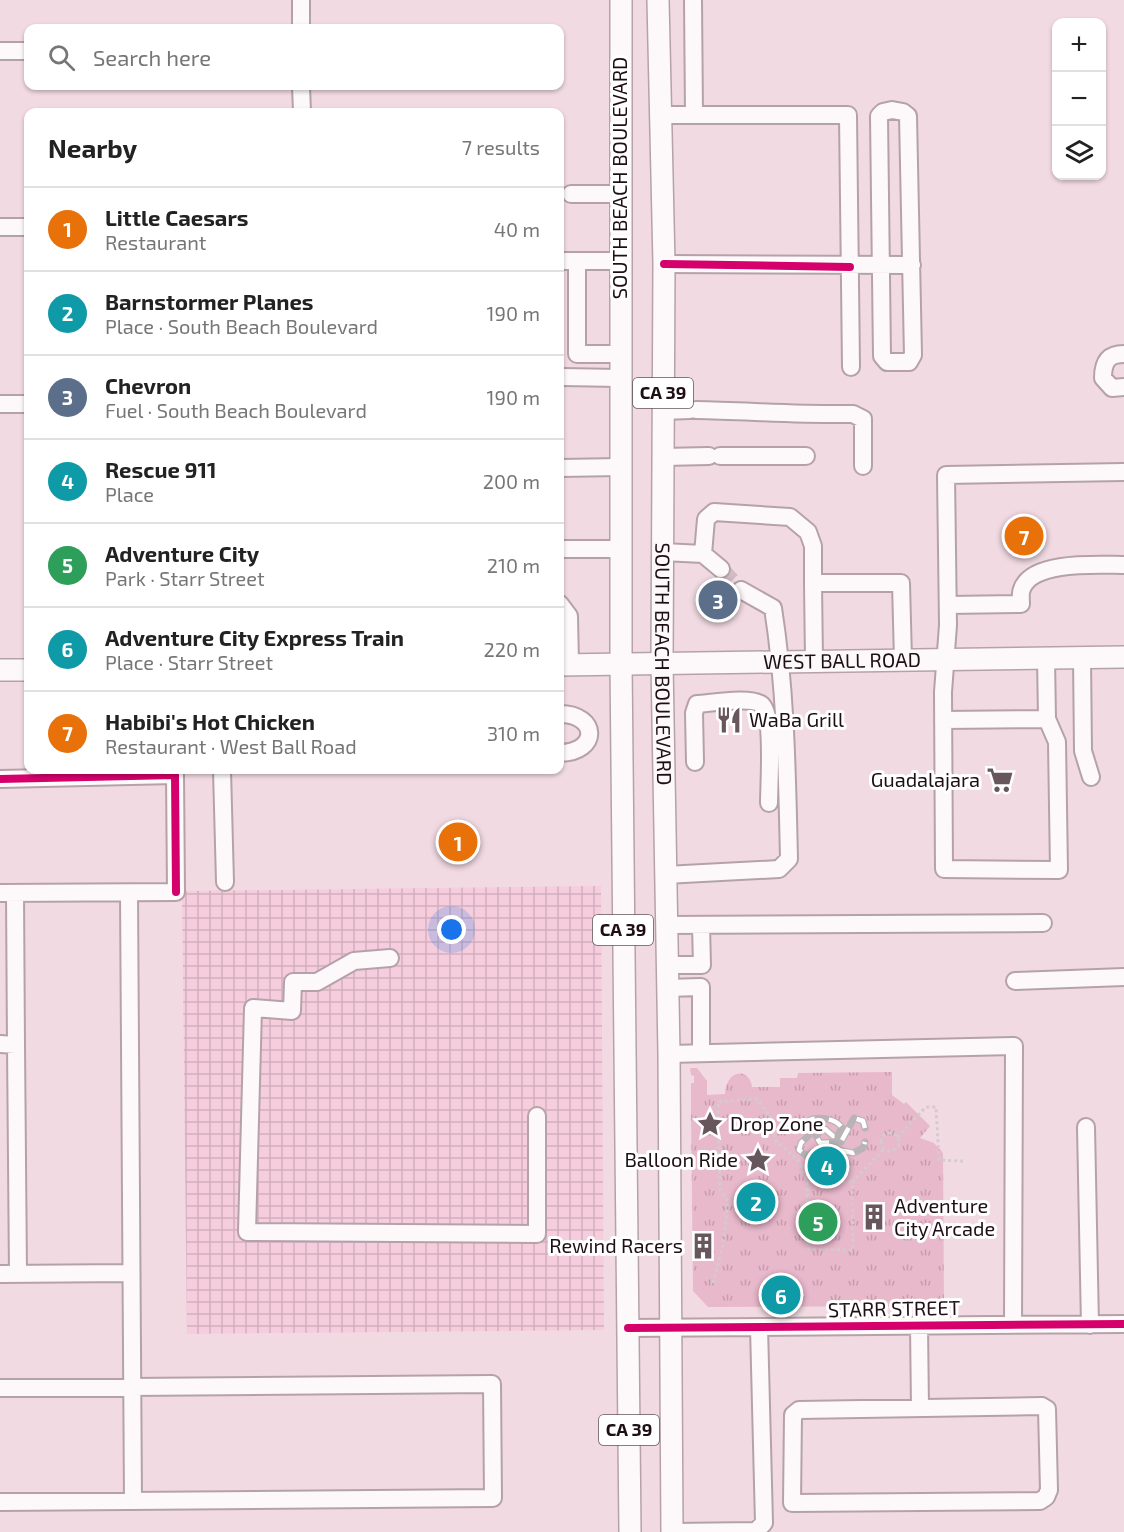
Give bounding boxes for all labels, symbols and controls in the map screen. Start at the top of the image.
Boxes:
map controls [1052,18,1106,180]
button: + [1052,18,1106,72]
search box [24,24,564,90]
icon: search [45,41,78,74]
text: Search here [93,44,211,70]
street label: SOUTH BEACH BOULEVARD [607,57,631,299]
button: − [1052,72,1106,126]
button: layers [1052,126,1106,180]
text: Nearby [48,132,137,163]
text: 7 results [462,135,540,159]
text: Little Caesars [105,204,248,230]
text: 1 [63,217,72,241]
text: 40 m [494,217,540,241]
text: Restaurant [105,230,206,254]
text: Barnstormer Planes [105,288,313,314]
text: 2 [62,301,73,325]
text: 190 m [487,301,540,325]
text: Place · South Beach Boulevard [105,314,378,338]
text: Chevron [105,372,191,398]
road number: CA 39 [633,378,693,408]
text: 3 [62,385,73,409]
text: 190 m [487,385,540,409]
text: Fuel · South Beach Boulevard [105,398,367,422]
text: Rescue 911 [105,456,217,482]
text: 4 [61,469,74,493]
text: 200 m [483,469,540,493]
text: Place [105,482,154,506]
pin: 7 [1004,514,1044,558]
text: Adventure City [105,540,259,566]
street label: SOUTH BEACH BOULEVARD [651,542,677,786]
text: 5 [62,553,73,577]
text: 210 m [487,553,540,577]
text: Park · Starr Street [105,566,265,590]
pin: 3 [698,578,738,622]
text: Adventure City Express Train [105,624,404,650]
text: 6 [62,637,73,661]
text: 220 m [483,637,540,661]
street label: WEST BALL ROAD [763,647,921,673]
text: Place · Starr Street [105,650,273,674]
restaurant icon: WaBa Grill [714,705,744,735]
place label: WaBa Grill [749,707,844,731]
text: Habibi's Hot Chicken [105,708,315,734]
text: 7 [62,721,73,745]
text: 310 m [487,721,540,745]
text: Restaurant · West Ball Road [105,734,357,758]
supermarket icon: Guadalajara [985,765,1015,795]
place label: Guadalajara [871,767,980,791]
pin: 1 [438,820,478,864]
your location [437,915,466,944]
road number: CA 39 [593,915,653,945]
place icon: Drop Zone [695,1109,725,1139]
place label: Drop Zone [730,1111,824,1135]
pin: 4 [808,1144,846,1188]
place icon: Balloon Ride [743,1145,773,1175]
place label: Balloon Ride [624,1147,738,1171]
pin: 2 [736,1180,776,1224]
place label: Adventure City Arcade [894,1193,995,1240]
pin: 5 [798,1200,838,1244]
building icon: Adventure City Arcade [859,1202,889,1232]
building icon: Rewind Racers [688,1231,718,1261]
place label: Rewind Racers [549,1233,683,1257]
pin: 6 [762,1272,800,1318]
street label: STARR STREET [828,1295,961,1321]
road number: CA 39 [599,1415,659,1445]

